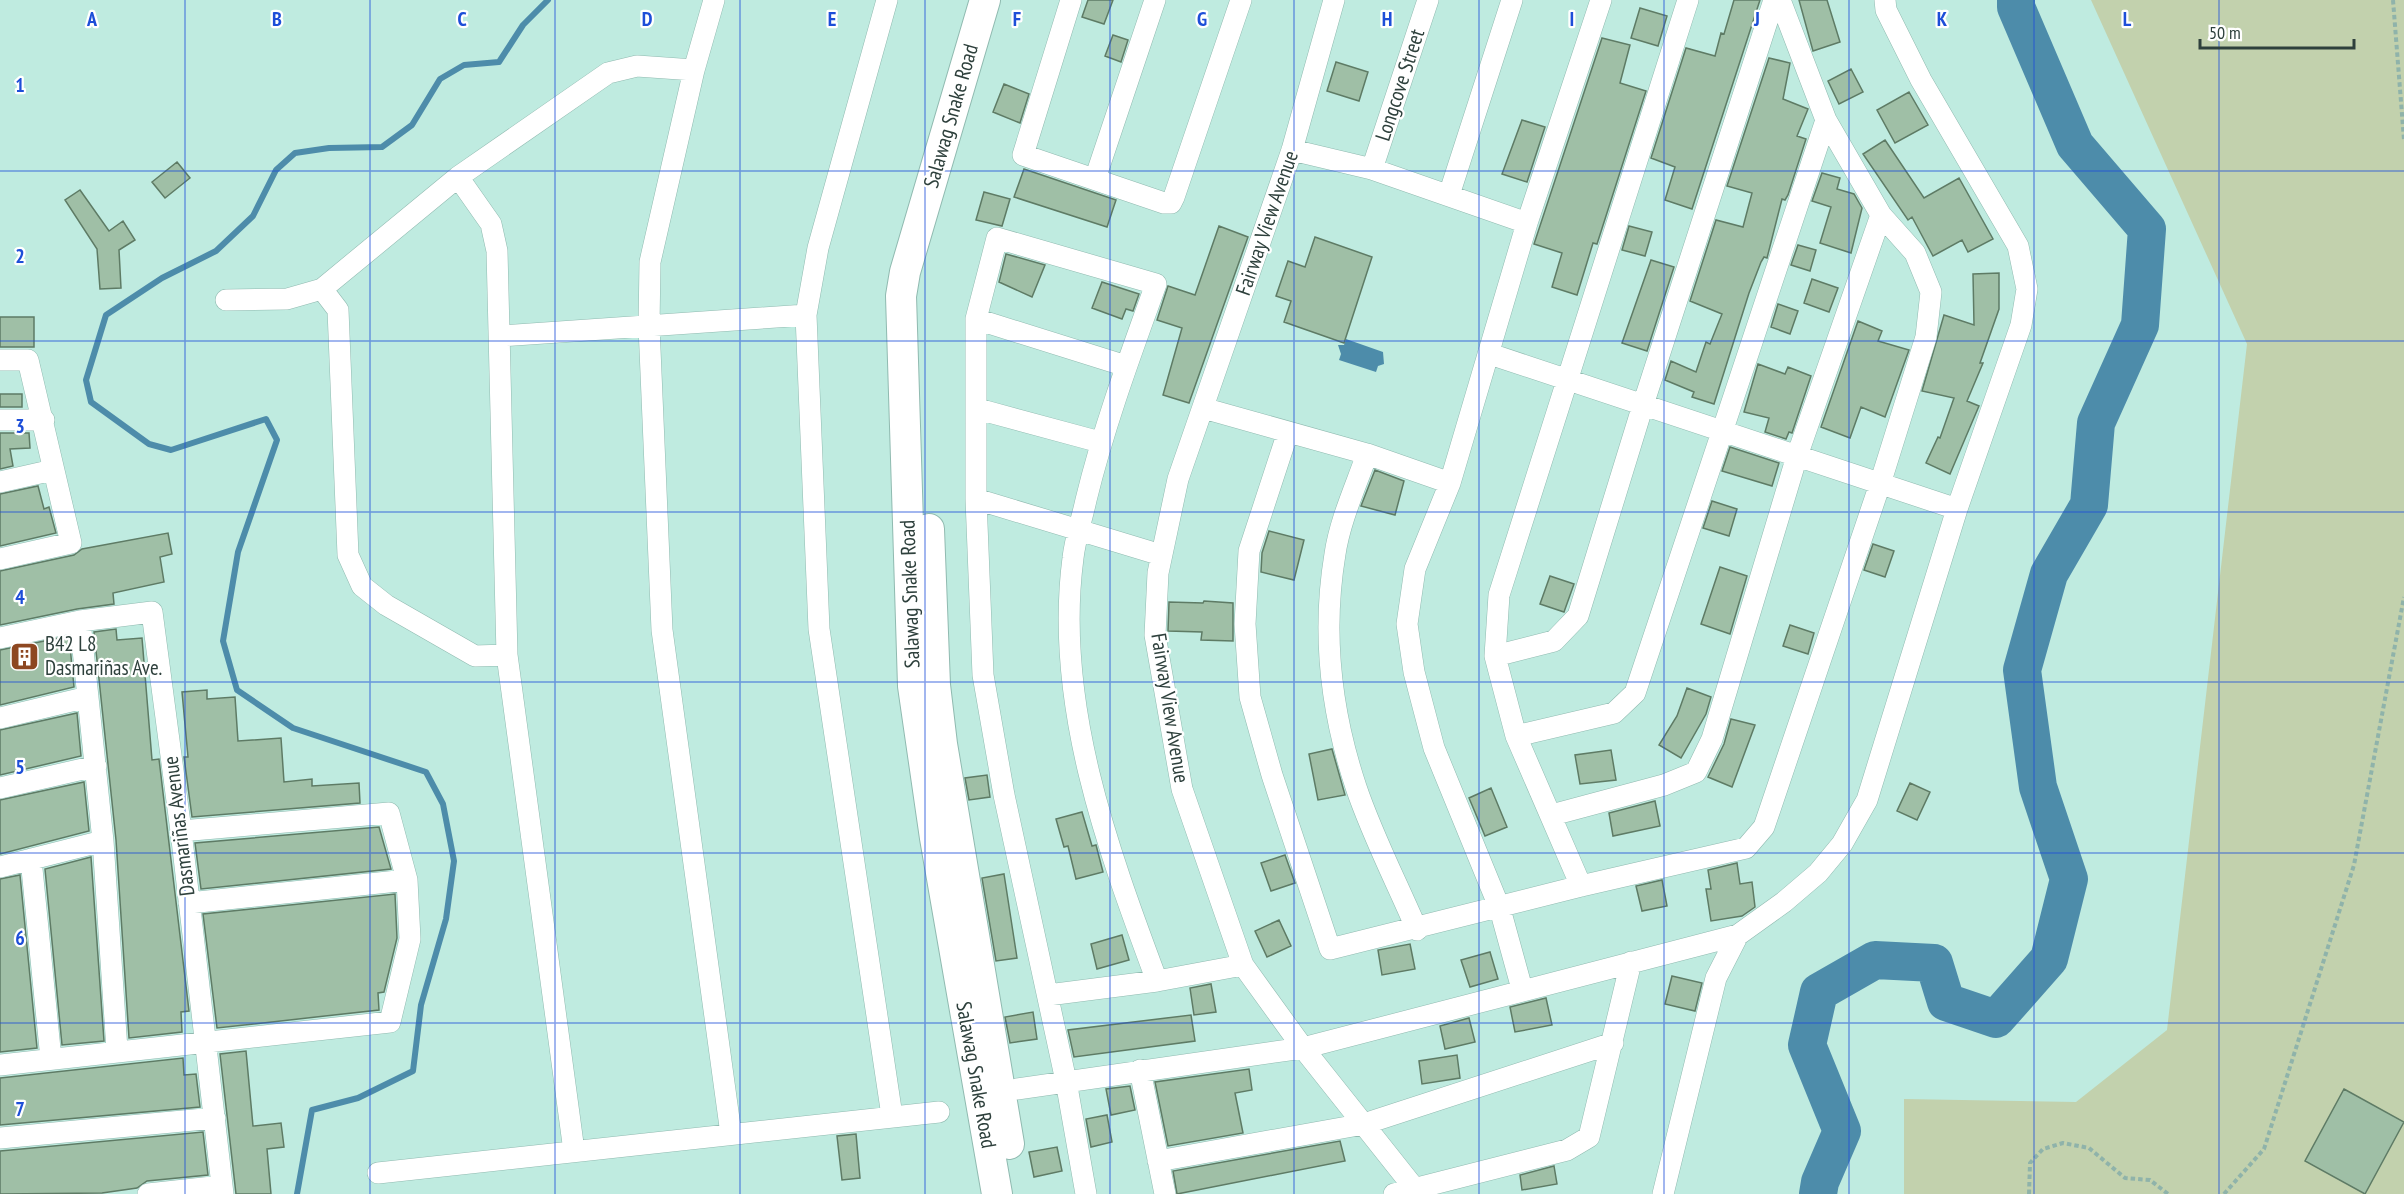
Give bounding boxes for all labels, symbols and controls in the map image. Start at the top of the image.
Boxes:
text: A [86,6,98,32]
text: B [272,6,282,32]
text: C [457,6,467,32]
text: D [642,6,653,32]
text: E [828,6,836,32]
text: F [1013,6,1021,32]
text: G [1197,6,1207,32]
text: H [1382,6,1392,32]
text: I [1570,6,1574,32]
text: J [1753,6,1760,32]
text: K [1937,6,1948,32]
text: L [2123,6,2132,32]
scale bar [2200,12,2354,50]
text: 50 m [2209,21,2241,44]
street label: Longcove Street [1369,25,1430,144]
street label: Salawag Snake Road [917,41,984,191]
text: 1 [15,72,25,98]
street label: Fairway View Avenue [1229,147,1304,299]
text: 2 [15,243,25,269]
text: 3 [15,413,25,439]
street label: Salawag Snake Road [893,519,926,669]
text: 4 [15,584,25,610]
place label: B42 L8 Dasmariñas Ave. [45,630,162,681]
street label: Fairway View Avenue [1145,631,1196,785]
building icon: B42 L8 Dasmariñas Ave. [8,640,40,672]
text: 5 [15,754,25,780]
street label: Dasmariñas Avenue [157,755,200,897]
text: 6 [15,925,25,951]
street label: Salawag Snake Road [950,999,1003,1150]
text: 7 [15,1096,25,1122]

